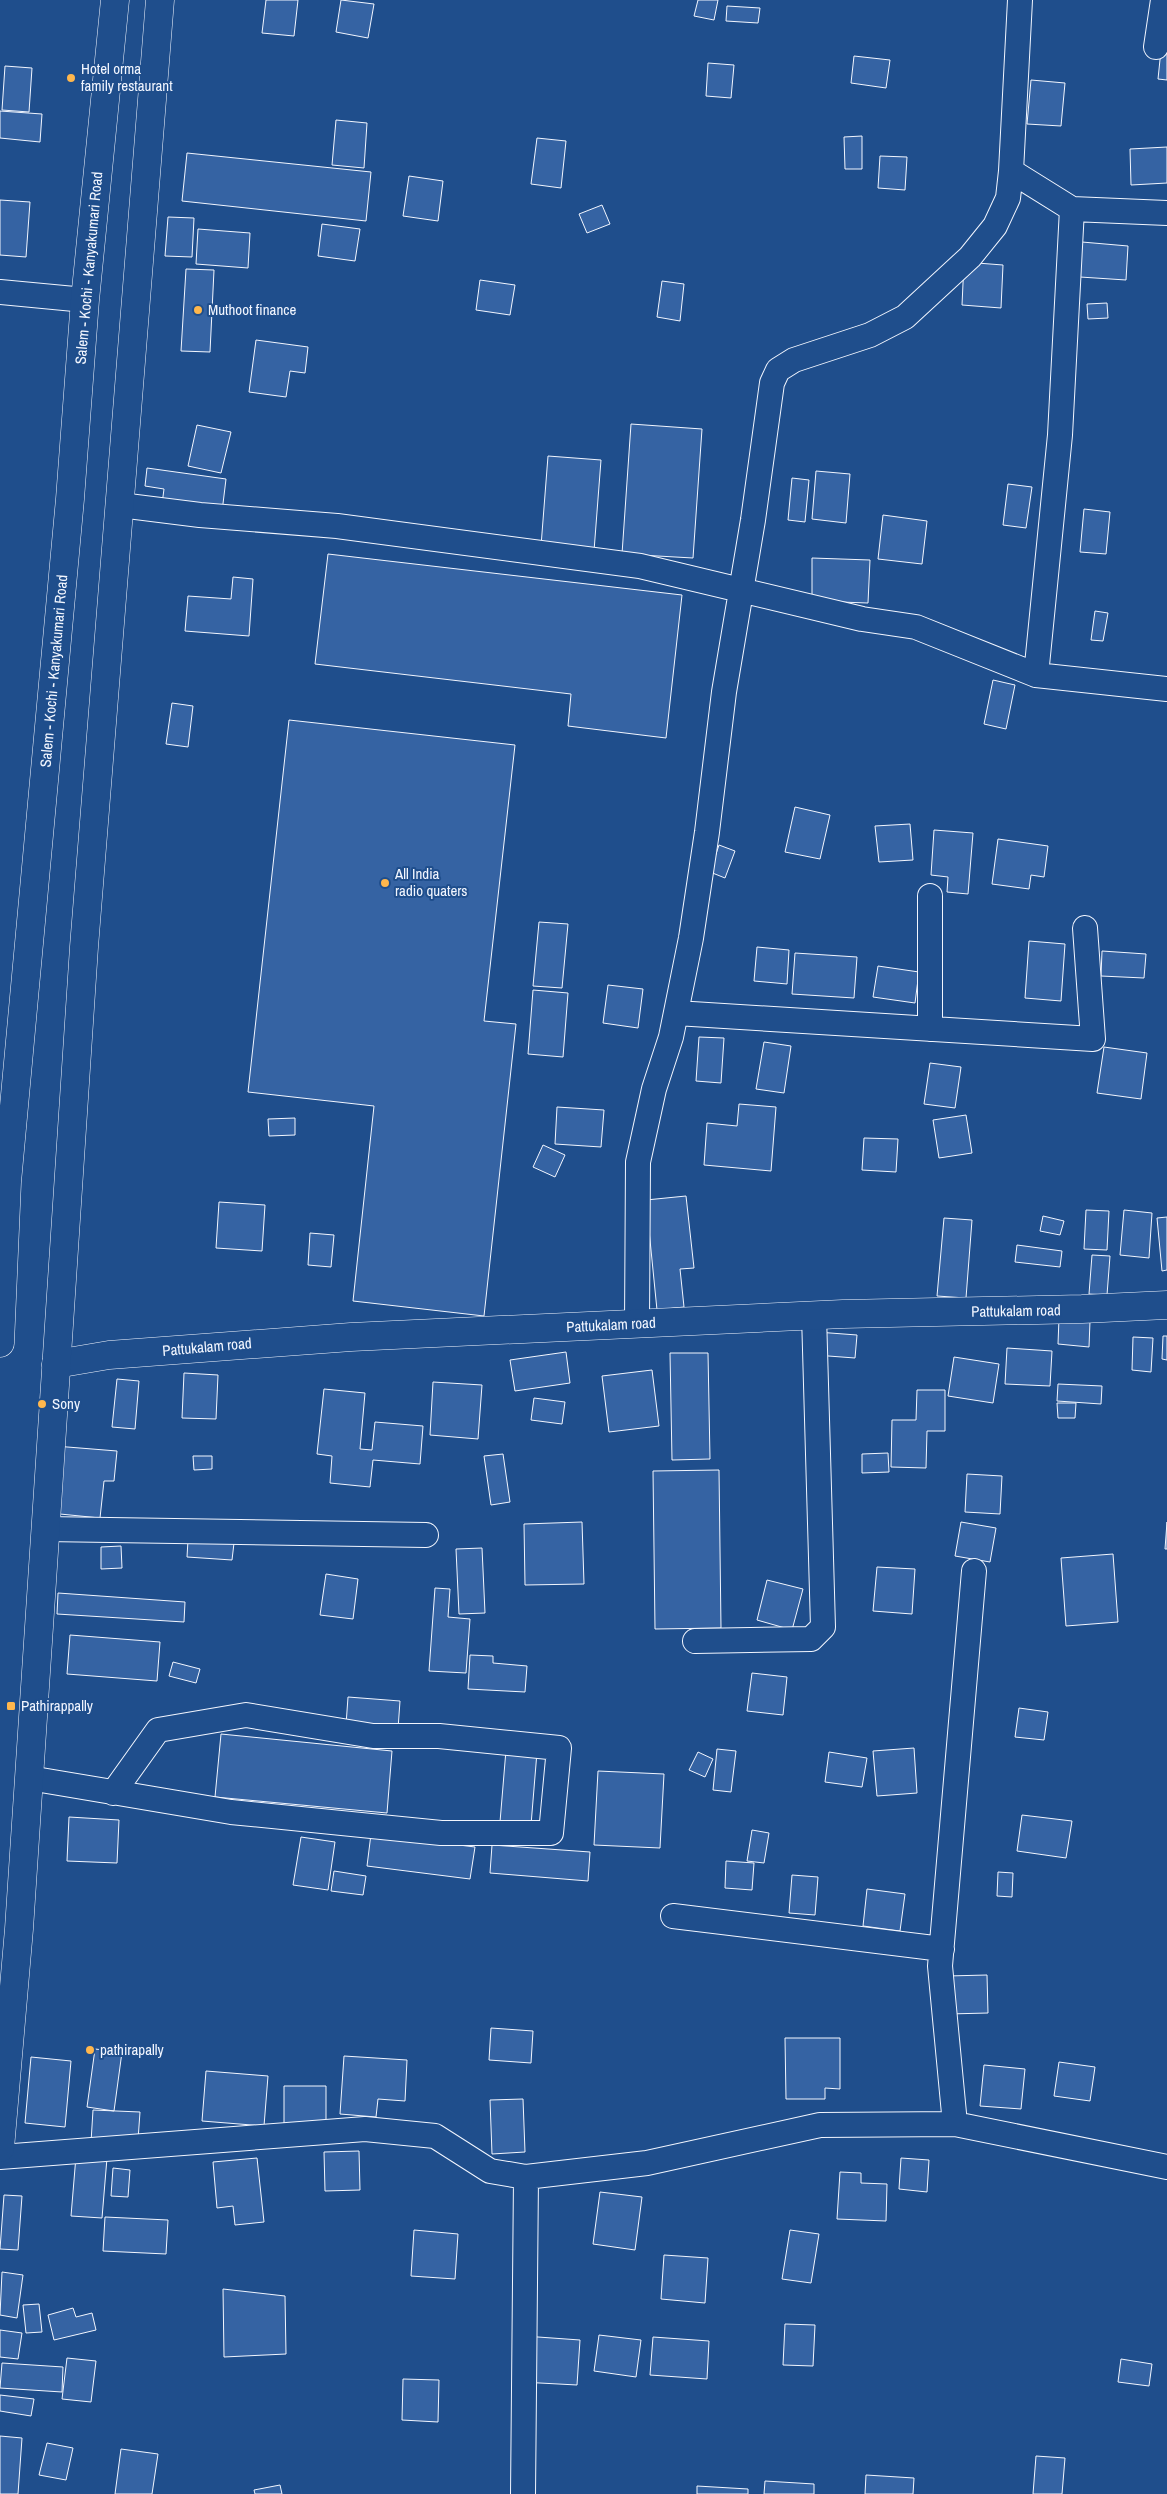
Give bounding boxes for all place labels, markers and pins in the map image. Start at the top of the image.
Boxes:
place label: Hotel orma family restaurant [81,58,173,96]
marker: Hotel orma family restaurant [65,72,77,84]
place label: Muthoot finance [208,299,296,320]
marker: Muthoot finance [192,304,204,316]
place label: All India radio quaters [394,863,467,901]
marker: All India radio quaters [379,877,391,889]
place label: Sony [52,1393,81,1414]
marker: Sony [36,1398,48,1410]
place label: Pathirappally [21,1695,94,1716]
marker: Pathirappally [5,1700,17,1712]
place label: pathirapally [100,2039,164,2060]
marker: pathirapally [84,2044,96,2056]

